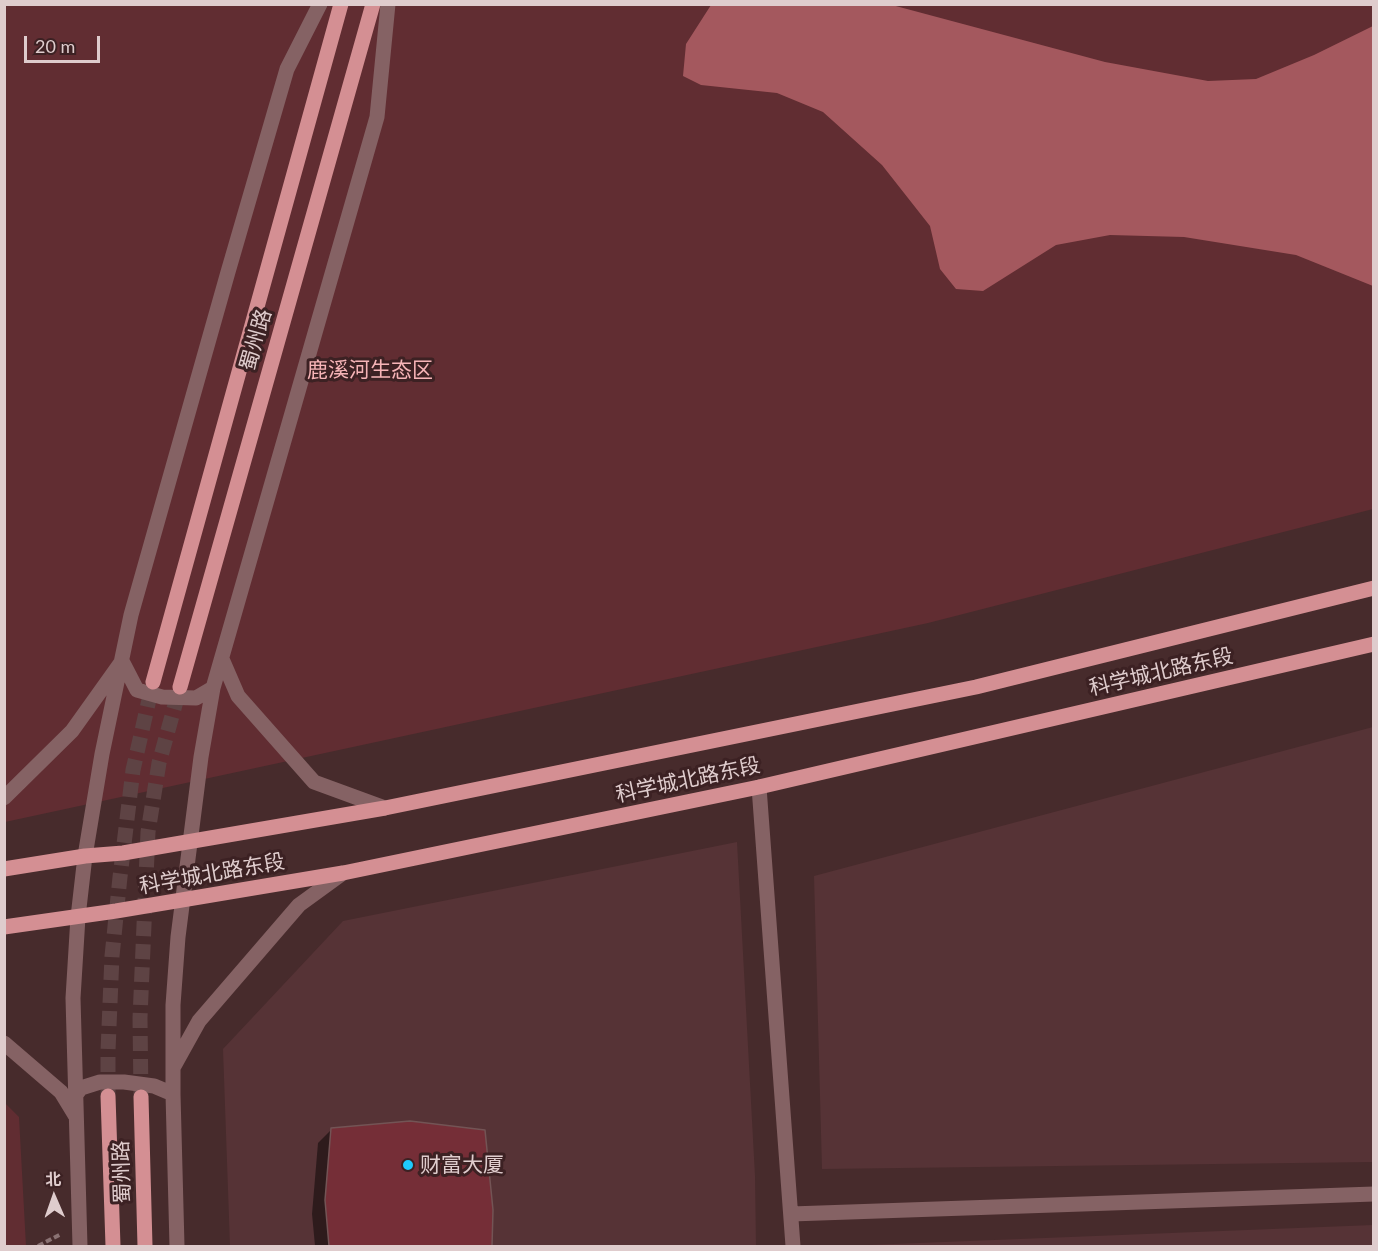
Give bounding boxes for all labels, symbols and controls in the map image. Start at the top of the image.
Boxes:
scale bar [27,24,104,62]
text: 20 m [35,35,75,57]
street label: 蜀州路 [235,306,277,374]
park label: 鹿溪河生态区 [307,357,433,383]
street label: 科学城北路东段 [1087,643,1235,701]
street label: 科学城北路东段 [613,752,763,808]
street label: 科学城北路东段 [137,849,287,899]
street label: 蜀州路 [108,1140,136,1204]
place label: 财富大厦 [420,1152,504,1178]
marker: 财富大厦 [401,1158,415,1172]
north arrow [24,1167,84,1227]
text: 北 [45,1169,62,1188]

